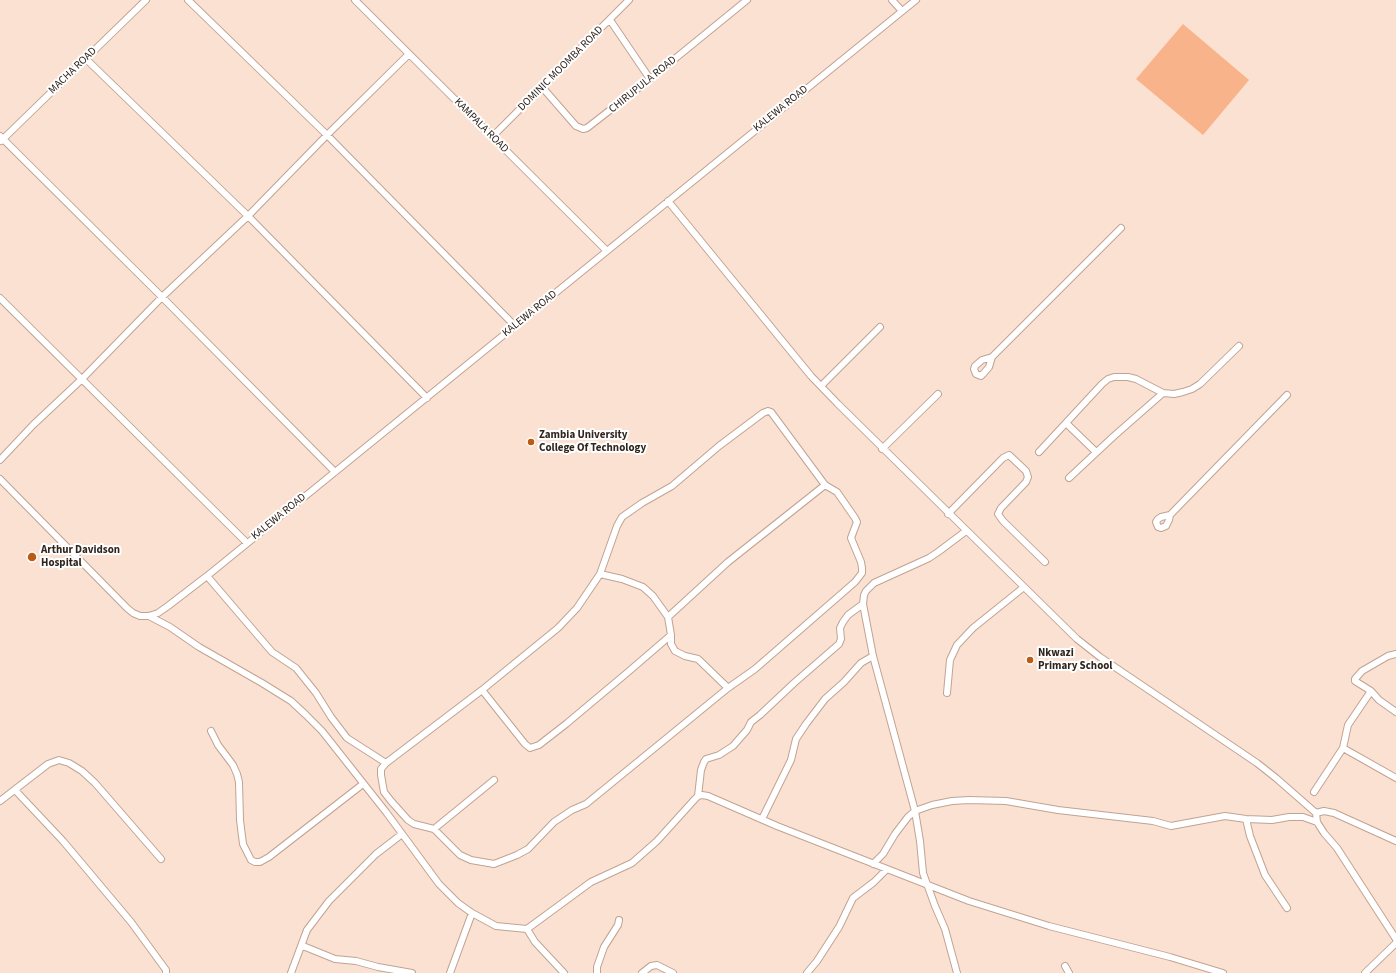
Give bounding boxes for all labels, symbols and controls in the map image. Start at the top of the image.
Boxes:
street label: DOMINIC MOOMBA ROAD [516,24,606,114]
street label: MACHA ROAD [46,45,100,97]
street label: CHIRUPULA ROAD [607,54,679,116]
street label: KALEWA ROAD [751,83,811,135]
street label: KAMPALA ROAD [451,96,511,156]
street label: KALEWA ROAD [500,288,560,340]
place label: Zambia University College Of Technology [539,429,646,455]
marker: Zambia University College Of Technology [526,437,536,447]
street label: KALEWA ROAD [249,491,309,543]
place label: Arthur Davidson Hospital [41,544,120,570]
marker: Arthur Davidson Hospital [26,551,38,563]
place label: Nkwazi Primary School [1038,647,1112,673]
marker: Nkwazi Primary School [1025,655,1035,665]

